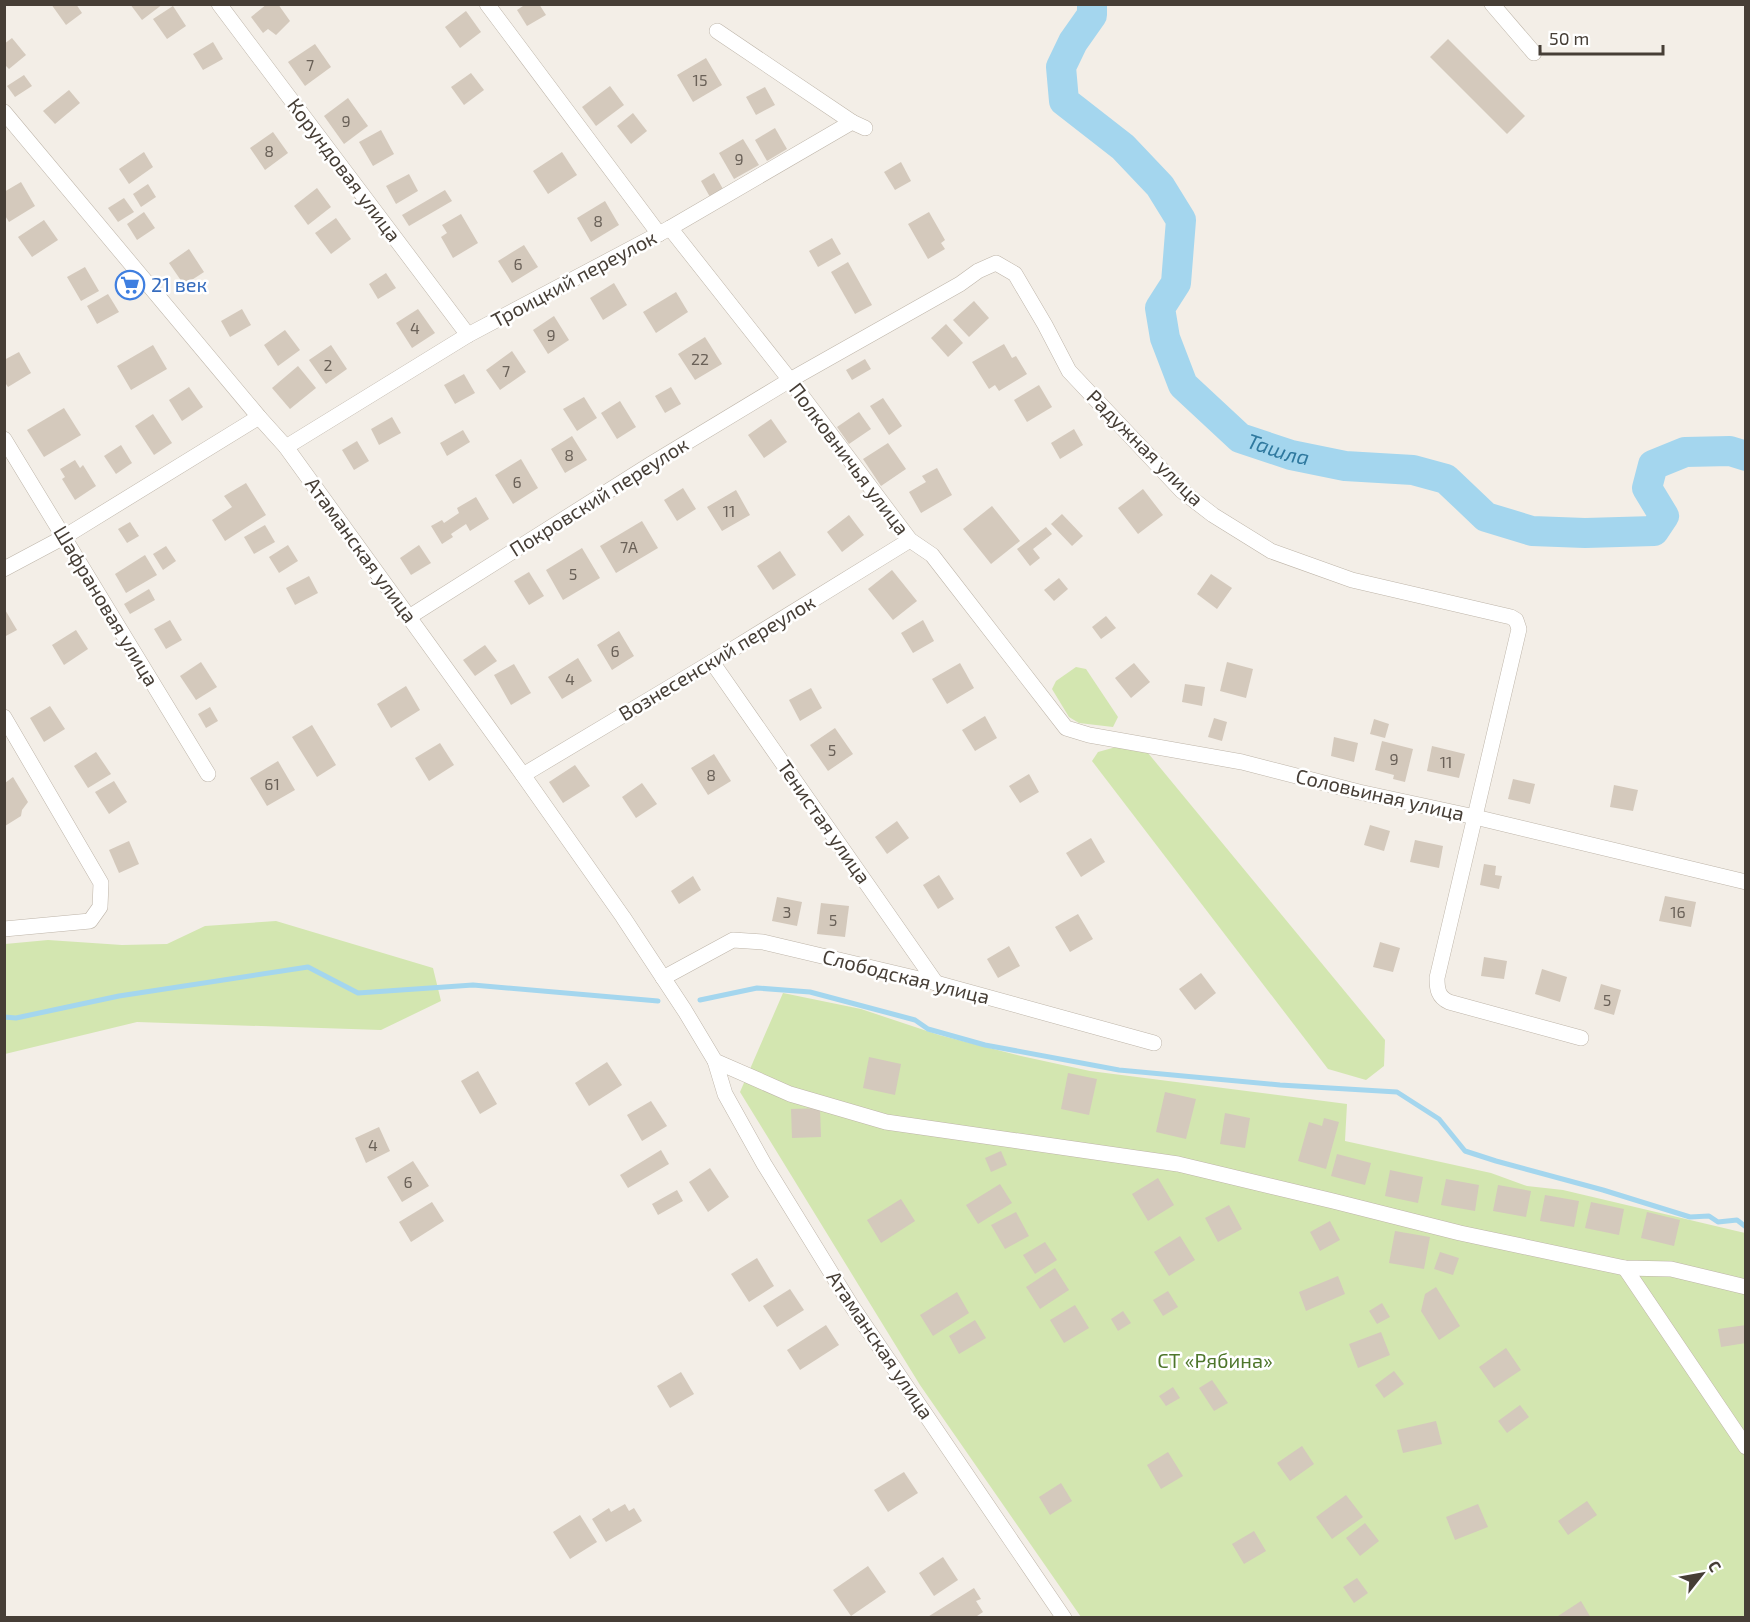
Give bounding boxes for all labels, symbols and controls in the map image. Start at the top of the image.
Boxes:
scale bar [1540,18,1663,56]
text: 50 m [1549,27,1589,49]
house number: 7 [306,55,314,74]
house number: 15 [693,70,707,89]
street label: Корундовая улица [282,93,407,247]
house number: 9 [341,111,351,130]
house number: 8 [264,141,274,160]
house number: 9 [734,149,744,168]
house number: 8 [593,211,603,230]
street label: Троицкий переулок [487,224,661,333]
house number: 6 [513,254,523,273]
supermarket icon: 21 век [114,269,146,301]
place label: 21 век [151,272,208,296]
house number: 4 [410,318,420,337]
house number: 9 [546,325,556,344]
house number: 22 [691,349,709,368]
house number: 2 [324,355,333,374]
house number: 7 [502,361,510,380]
street label: Полковничья улица [784,377,915,540]
street label: Радужная улица [1082,384,1209,511]
water label: Ташла [1244,427,1312,469]
street label: Покровский переулок [505,431,693,562]
house number: 8 [564,445,574,464]
street label: Атаманская улица [300,472,423,627]
house number: 6 [512,472,522,491]
house number: 11 [723,501,735,520]
street label: Шафрановая улица [49,521,164,691]
house number: 7А [620,537,638,556]
house number: 5 [569,564,577,583]
street label: Вознесенский переулок [614,589,820,726]
house number: 6 [610,641,620,660]
house number: 4 [565,669,575,688]
house number: 5 [828,740,836,759]
house number: 9 [1389,749,1399,768]
house number: 11 [1440,752,1452,771]
street label: Тенистая улица [772,755,876,888]
street label: Соловьиная улица [1293,763,1467,826]
house number: 8 [706,765,716,784]
house number: 61 [264,774,280,793]
house number: 3 [783,902,791,921]
house number: 16 [1670,902,1686,921]
house number: 5 [829,910,837,929]
street label: Слободская улица [820,944,992,1009]
house number: 5 [1603,990,1611,1009]
house number: 4 [368,1135,378,1154]
house number: 6 [403,1172,413,1191]
street label: Атаманская улица [821,1266,939,1424]
park label: СТ «Рябина» [1157,1348,1273,1372]
north arrow [1672,1544,1732,1604]
text: С [1705,1557,1726,1575]

